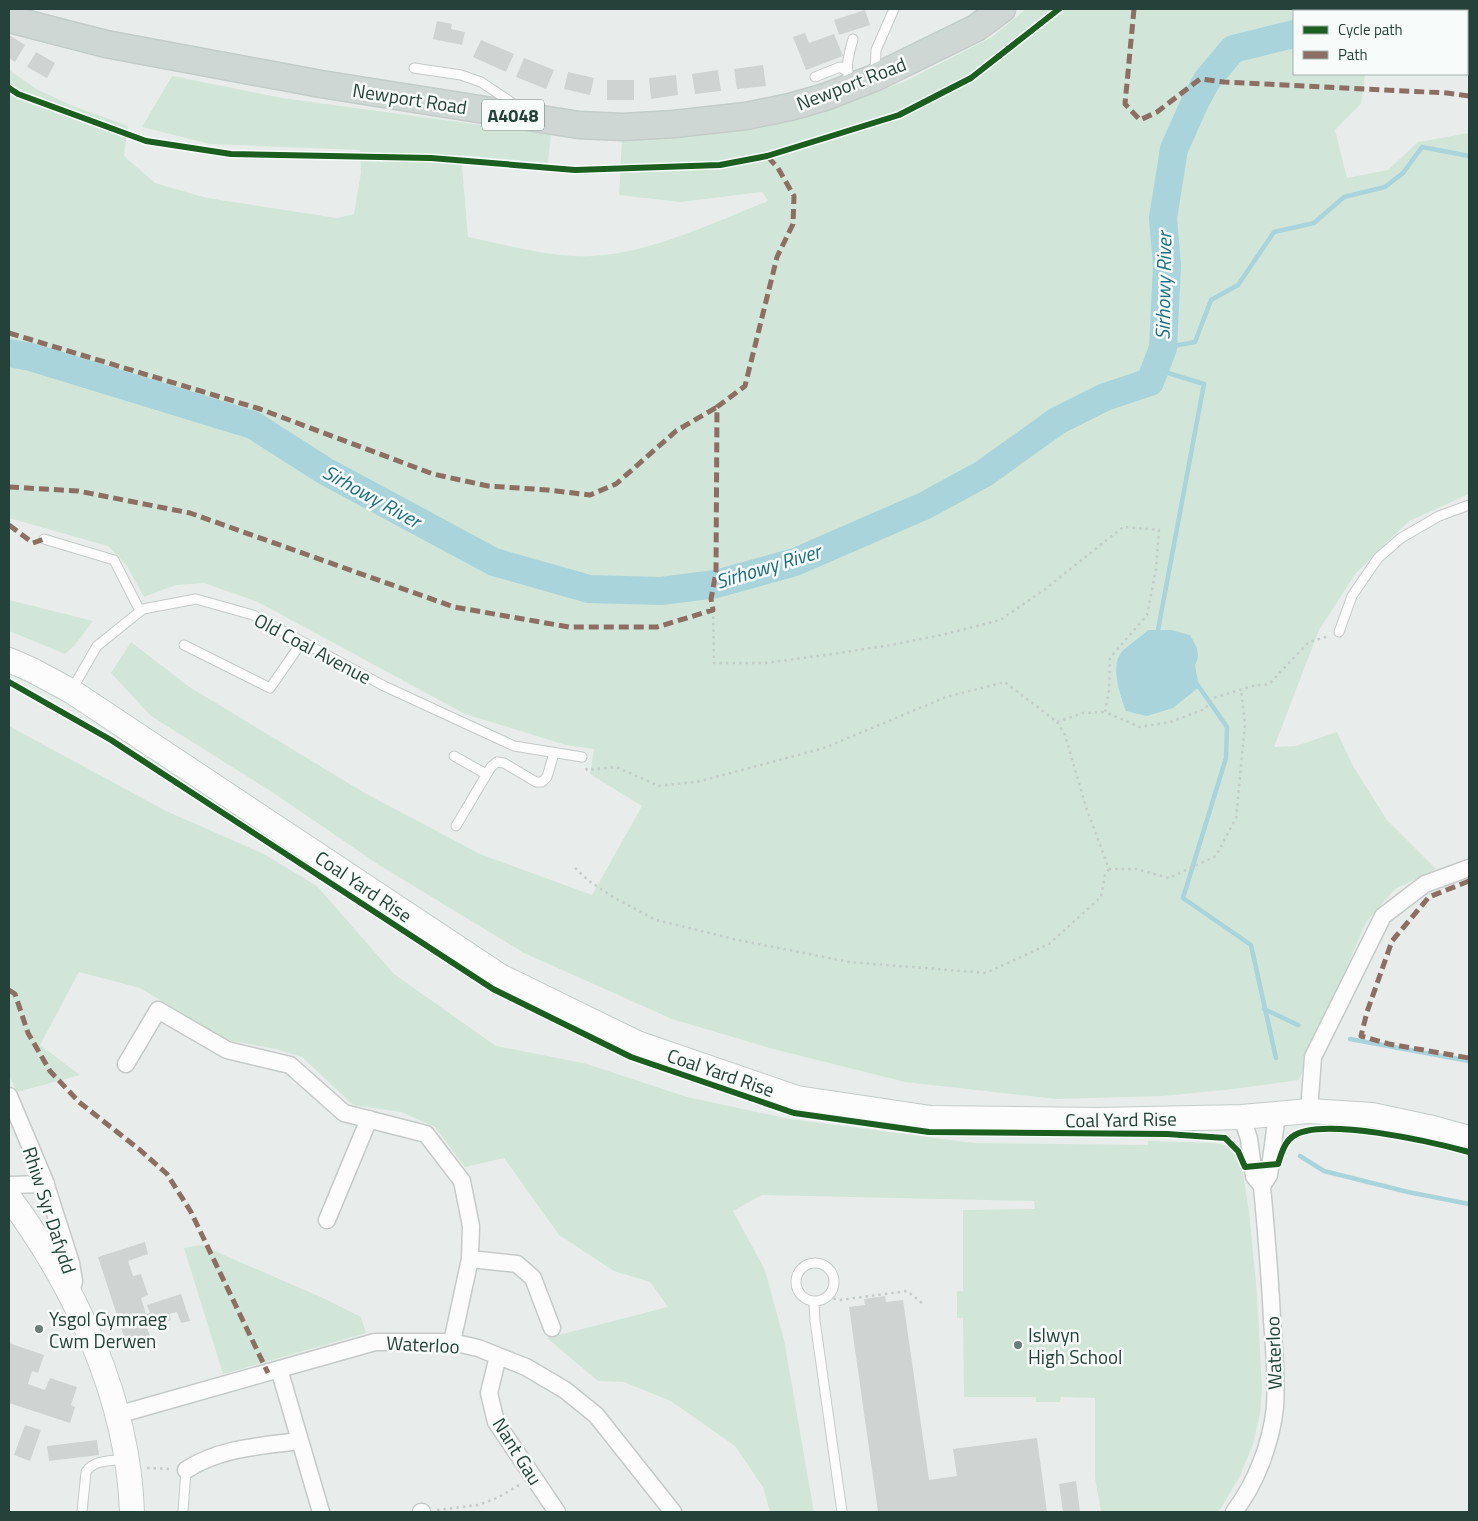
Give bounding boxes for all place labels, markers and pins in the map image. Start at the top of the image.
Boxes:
place label: Ysgol Gymraeg Cwm Derwen [49,1304,167,1355]
place label: Islwyn High School [1028,1320,1122,1371]
marker: Ysgol Gymraeg Cwm Derwen [33,1323,45,1335]
marker: Islwyn High School [1012,1339,1024,1351]

